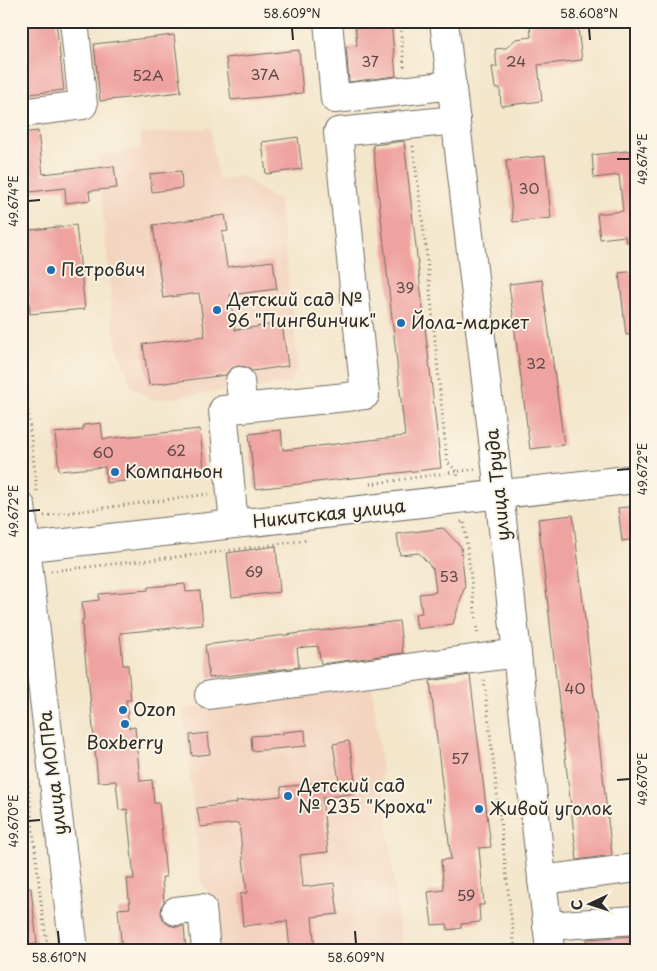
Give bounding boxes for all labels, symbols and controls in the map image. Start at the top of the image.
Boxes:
text: 58.609°N [263,4,321,22]
text: 58.608°N [560,4,618,22]
house number: 37 [361,49,379,72]
house number: 24 [506,49,526,72]
house number: 37А [250,62,280,85]
house number: 52А [132,63,164,86]
text: 49.674°E [633,133,651,185]
text: 49.674°E [4,175,22,227]
house number: 30 [519,176,539,199]
place label: Петрович [61,255,146,282]
marker: Петрович [45,264,57,276]
house number: 39 [396,275,414,298]
place label: Детский сад № 96 "Пингвинчик" [226,285,377,333]
marker: Детский сад № 96 "Пингвинчик" [211,304,223,316]
place label: Йола-маркет [411,308,529,335]
marker: Йола-маркет [395,317,407,329]
house number: 32 [526,351,546,374]
street label: улица Труда [477,427,516,543]
house number: 62 [166,438,186,461]
house number: 60 [92,440,114,463]
text: 49.672°E [633,443,651,495]
place label: Компаньон [125,457,223,484]
marker: Компаньон [109,466,121,478]
text: 49.672°E [4,485,22,537]
street label: Никитская улица [251,491,407,534]
house number: 69 [245,559,263,582]
house number: 53 [439,564,459,587]
house number: 40 [565,676,585,699]
place label: Ozon [133,695,176,722]
marker: Ozon [117,704,129,716]
street label: улица МОПРа [30,709,73,837]
marker: Boxberry [119,718,131,730]
place label: Boxberry [86,728,164,755]
house number: 57 [451,746,469,769]
text: 49.670°E [633,753,651,805]
place label: Детский сад № 235 "Кроха" [297,771,433,819]
marker: Детский сад № 235 "Кроха" [282,790,294,802]
place label: Живой уголок [489,794,613,821]
text: 49.670°E [4,795,22,847]
marker: Живой уголок [473,803,485,815]
north arrow [564,878,614,928]
house number: 59 [457,883,475,906]
text: С [566,899,587,911]
text: 58.610°N [31,948,87,966]
text: 58.609°N [327,948,385,966]

